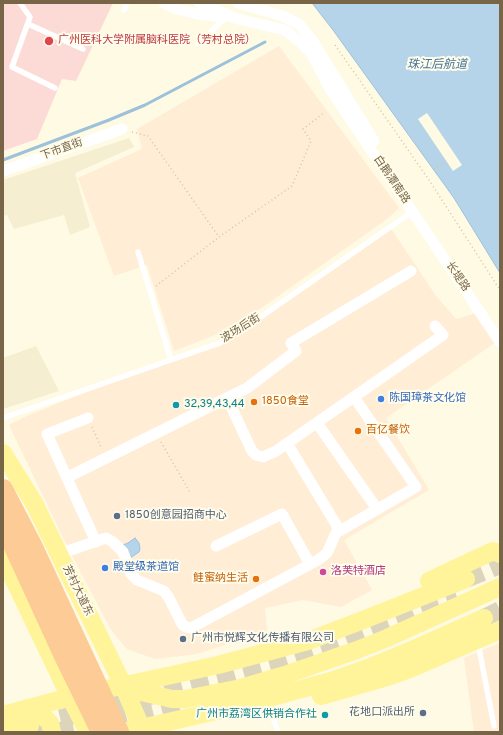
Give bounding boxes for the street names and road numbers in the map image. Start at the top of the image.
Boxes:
street label: 下市直街 [39,136,85,164]
street label: 白鹅潭南路 [370,154,412,206]
street label: 长堤路 [442,260,472,294]
street label: 波场后街 [219,312,263,346]
street label: 芳村大道东 [59,563,95,619]

